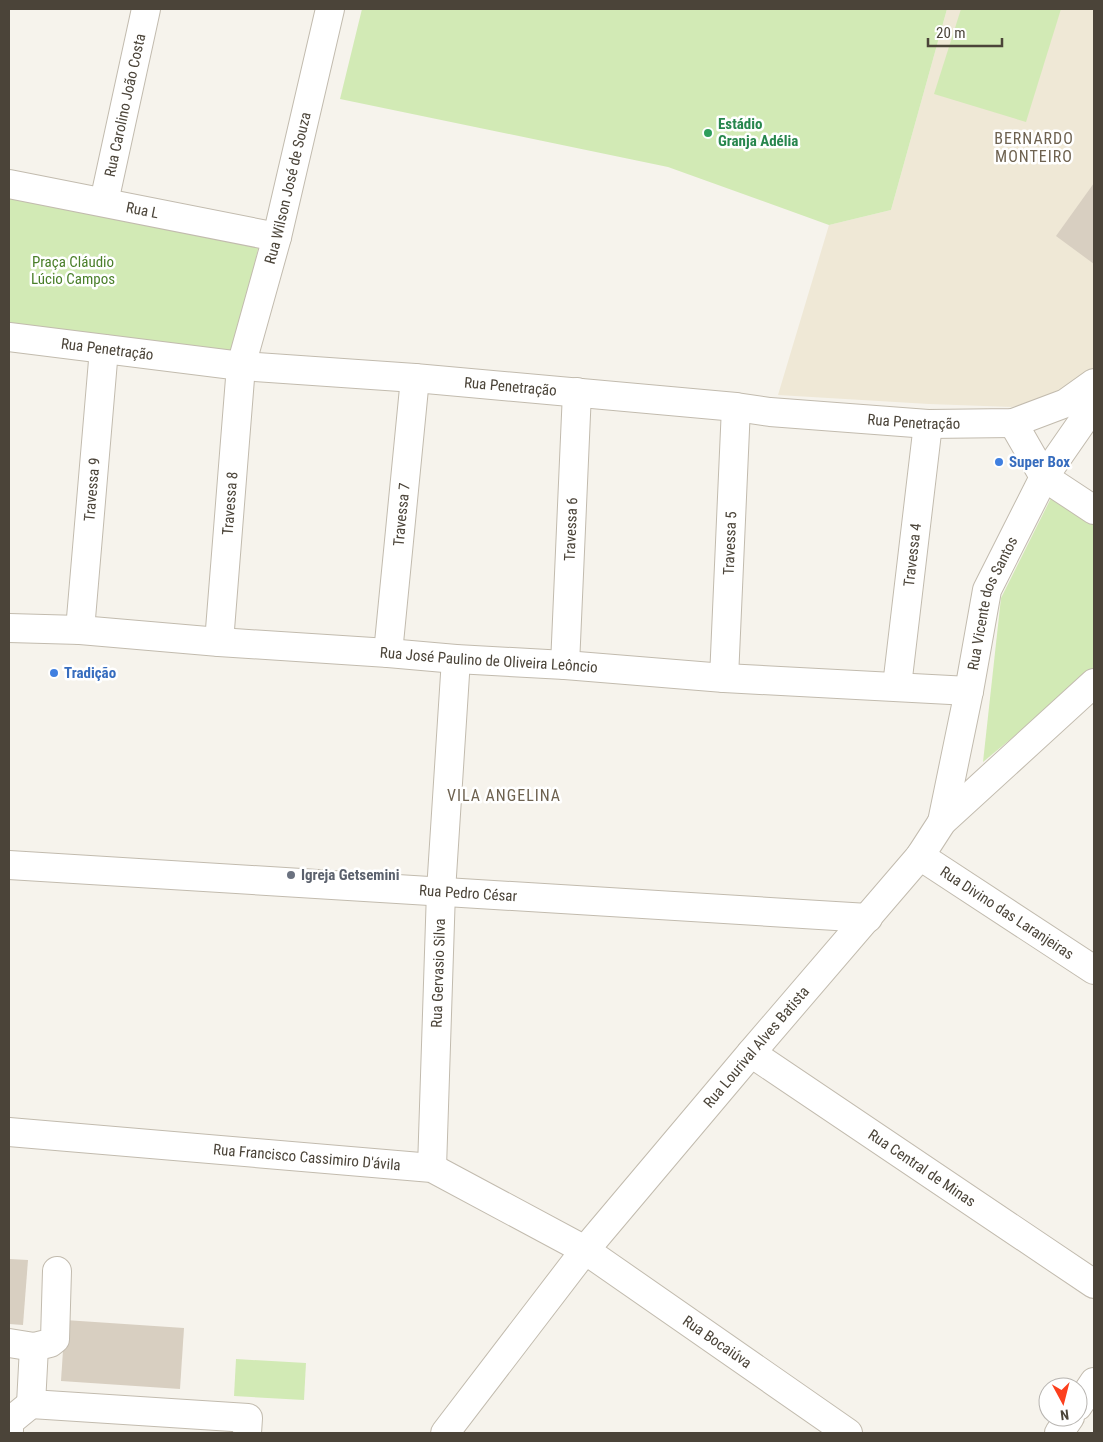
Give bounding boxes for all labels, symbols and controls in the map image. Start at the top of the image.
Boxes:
scale bar [928,15,1002,47]
text: 20 m [936,24,966,42]
street label: Rua Carolino João Costa [101,32,149,179]
street label: Rua Wilson José de Souza [261,110,315,266]
place label: Estádio Granja Adélia [718,115,798,150]
marker: Estádio Granja Adélia [702,127,714,139]
district label: BERNARDO MONTEIRO [994,129,1074,166]
street label: Rua L [124,198,160,222]
park label: Praça Cláudio Lúcio Campos [31,253,115,288]
street label: Rua Penetração [60,335,154,364]
street label: Rua Penetração [463,373,558,400]
street label: Rua Penetração [867,410,960,433]
place label: Super Box [1009,453,1070,471]
marker: Super Box [993,456,1005,468]
street label: Travessa 9 [80,457,104,522]
street label: Travessa 8 [219,471,242,536]
street label: Travessa 7 [390,482,414,547]
street label: Travessa 6 [561,497,581,561]
street label: Travessa 5 [720,511,740,575]
street label: Travessa 4 [900,522,925,588]
street label: Rua Vicente dos Santos [964,533,1022,672]
street label: Rua José Paulino de Oliveira Leôncio [379,643,598,677]
place label: Tradição [64,664,116,682]
marker: Tradição [48,667,60,679]
district label: VILA ANGELINA [447,786,561,805]
street label: Rua Divino das Laranjeiras [937,863,1077,963]
place label: Igreja Getsemini [301,866,399,884]
marker: Igreja Getsemini [285,869,297,881]
street label: Rua Pedro César [419,881,518,905]
street label: Rua Gervasio Silva [428,918,449,1028]
street label: Rua Lourival Alves Batista [700,983,813,1112]
street label: Rua Central de Minas [865,1126,979,1211]
street label: Rua Francisco Cassimiro D'ávila [212,1140,401,1174]
street label: Rua Bocaiúva [679,1312,755,1372]
north arrow [1038,1377,1088,1427]
text: N [1059,1406,1070,1423]

